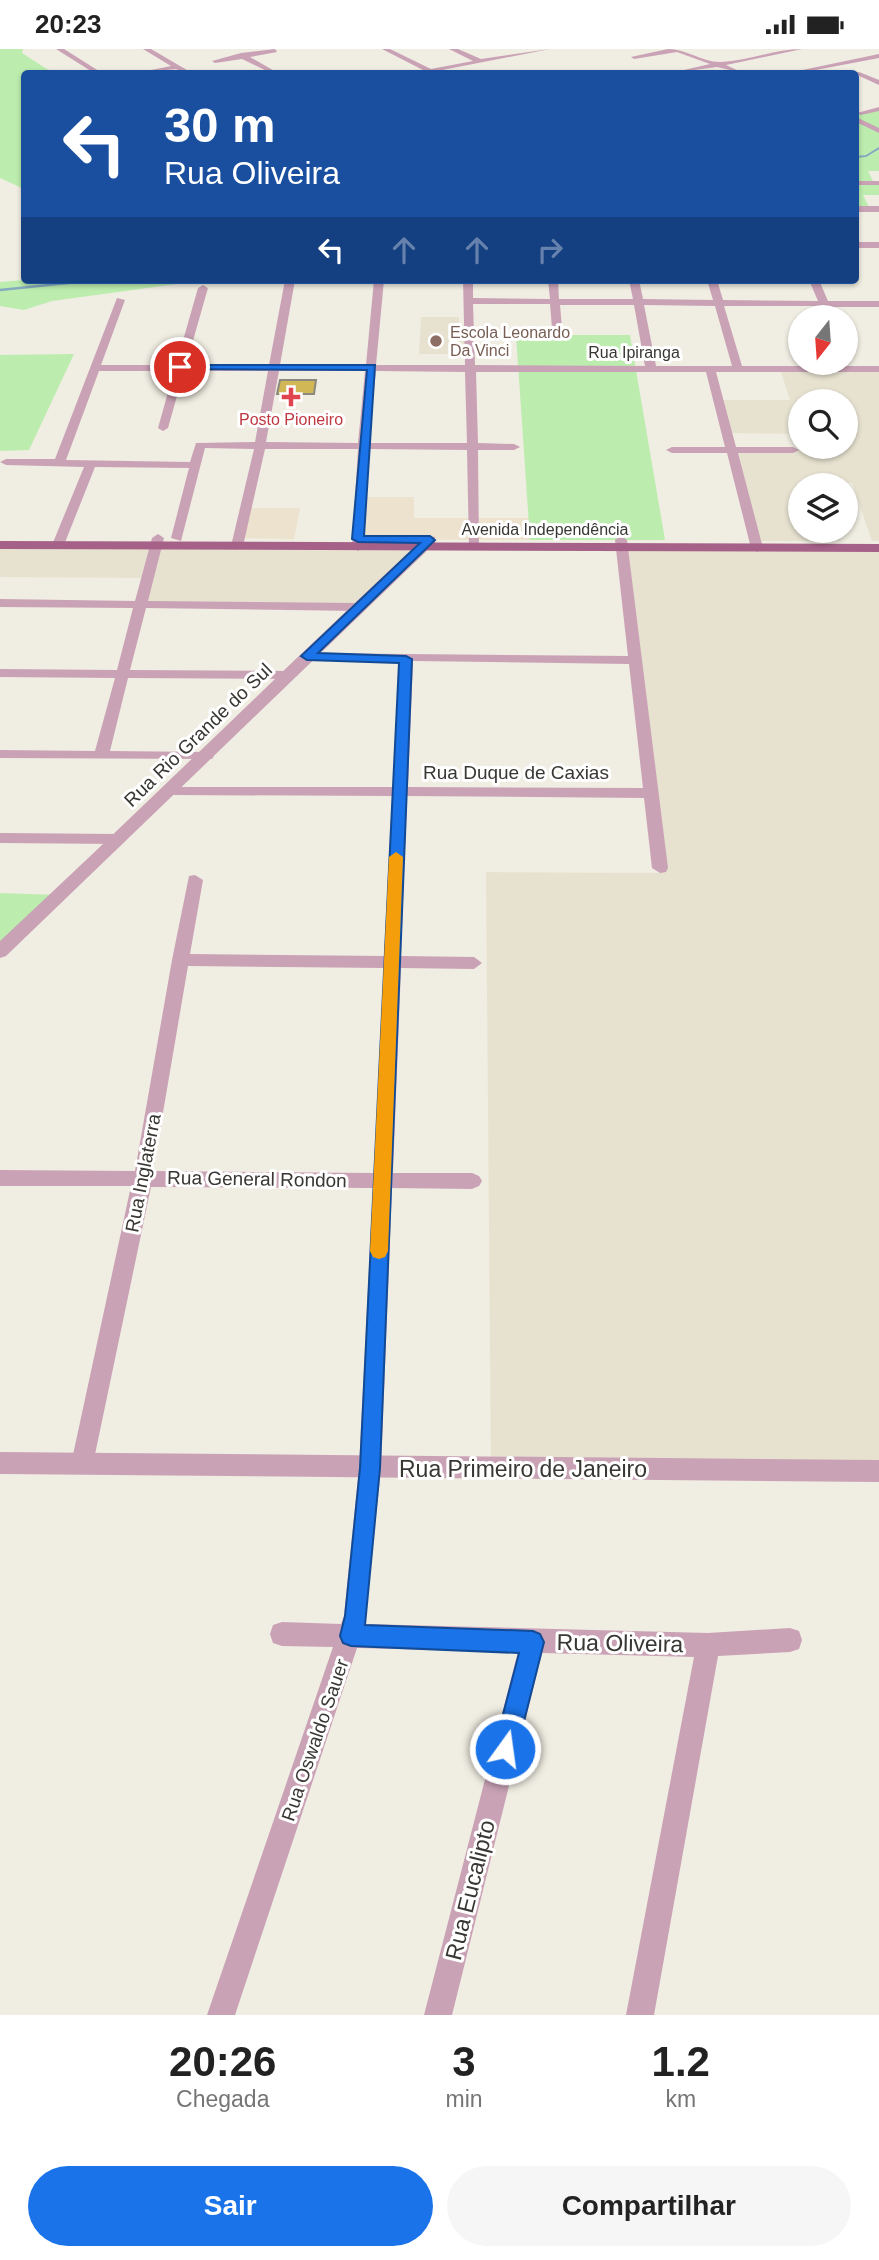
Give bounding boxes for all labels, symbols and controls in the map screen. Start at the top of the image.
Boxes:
text: 20:23 [35,9,102,39]
icon: left [49,98,140,189]
text: 30 m [164,98,276,152]
text: Rua Oliveira [164,155,340,191]
icon: left [312,231,350,269]
icon: ahead [385,231,423,269]
icon: ahead [458,231,496,269]
icon: right [531,231,569,269]
north arrow [788,305,858,375]
map controls [788,305,858,543]
place label: Escola Leonardo Da Vinci [450,324,570,359]
marker: Escola Leonardo Da Vinci [428,333,444,349]
pin [150,337,210,397]
street label: Rua Ipiranga [588,344,680,361]
icon: arrive [161,348,199,386]
marker: Posto Pioneiro [281,387,301,407]
button: search [788,389,858,459]
place label: Posto Pioneiro [239,411,343,428]
button: layers [788,473,858,543]
street label: Avenida Independência [462,521,629,538]
street label: Rua Rio Grande do Sul [120,659,276,811]
street label: Rua Duque de Caxias [423,762,609,783]
street label: Rua Inglaterra [121,1111,165,1234]
street label: Rua General Rondon [167,1167,347,1191]
street label: Rua Primeiro de Janeiro [399,1456,647,1482]
street label: Rua Oliveira [557,1629,684,1657]
street label: Rua Oswaldo Sauer [277,1656,353,1824]
position arrow [468,1712,542,1786]
street label: Rua Eucalipto [440,1817,500,1963]
text: 20:26 [169,2038,276,2085]
text: 3 [452,2038,476,2085]
text: 1.2 [652,2038,710,2085]
text: Chegada [176,2086,269,2112]
text: min [445,2086,483,2112]
text: km [665,2086,696,2112]
button: Sair [28,2166,433,2246]
button: Compartilhar [447,2166,851,2246]

